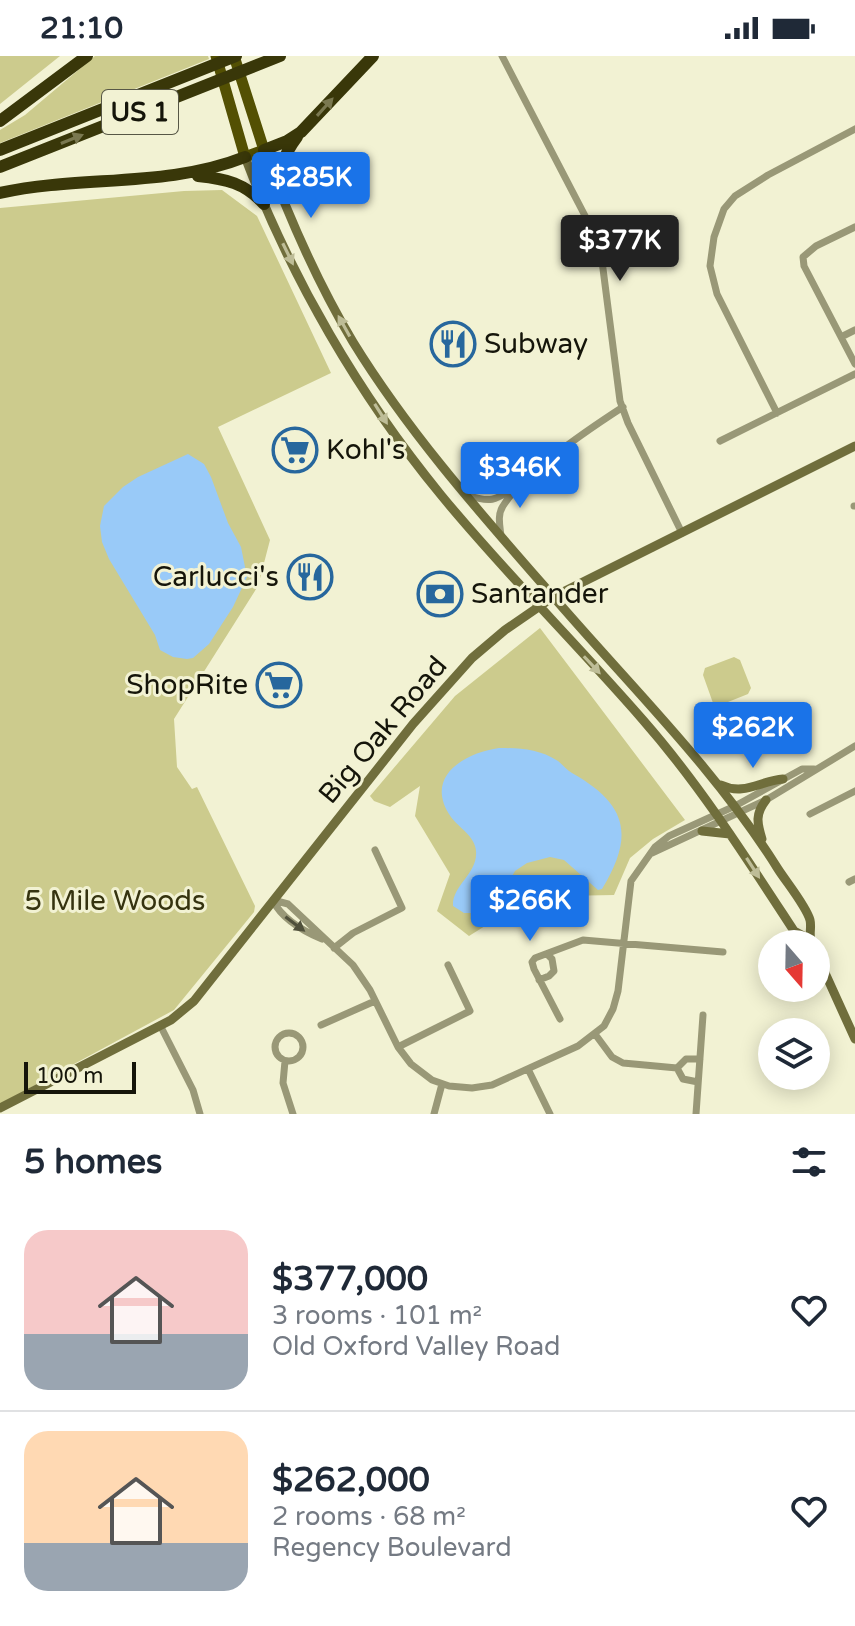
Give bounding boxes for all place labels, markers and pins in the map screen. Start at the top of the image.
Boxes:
pin: $285K [255,152,367,220]
pin: $377K [564,215,676,283]
restaurant icon: Subway [429,320,477,368]
place label: Subway [484,327,588,361]
supermarket icon: Kohl's [271,426,319,474]
place label: Kohl's [326,433,405,467]
pin: $346K [464,442,576,510]
restaurant icon: Carlucci's [286,553,334,601]
place label: Carlucci's [153,560,279,594]
bank icon: Santander [416,570,464,618]
place label: Santander [471,577,609,611]
supermarket icon: ShopRite [255,661,303,709]
place label: ShopRite [126,668,248,702]
pin: $262K [697,702,809,770]
pin: $266K [474,875,586,943]

